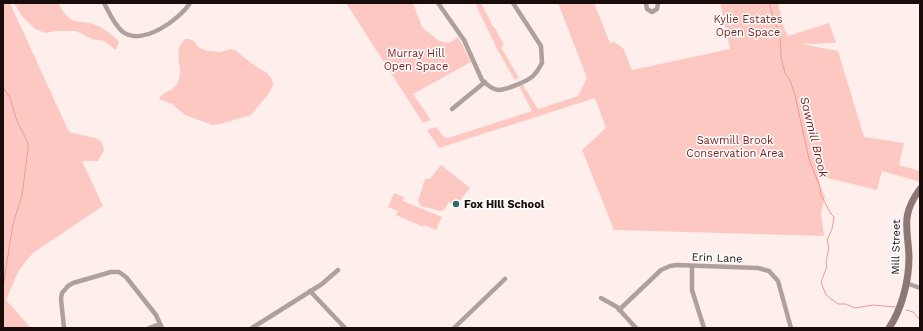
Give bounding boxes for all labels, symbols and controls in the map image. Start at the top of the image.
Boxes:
park label: Kylie Estates Open Space [714,13,783,39]
park label: Murray Hill Open Space [384,47,448,73]
water label: Sawmill Brook [797,95,831,179]
park label: Sawmill Brook Conservation Area [686,134,784,160]
place label: Fox Hill School [464,198,545,211]
marker: Fox Hill School [451,199,461,209]
street label: Mill Street [889,219,903,275]
street label: Erin Lane [691,251,743,265]

